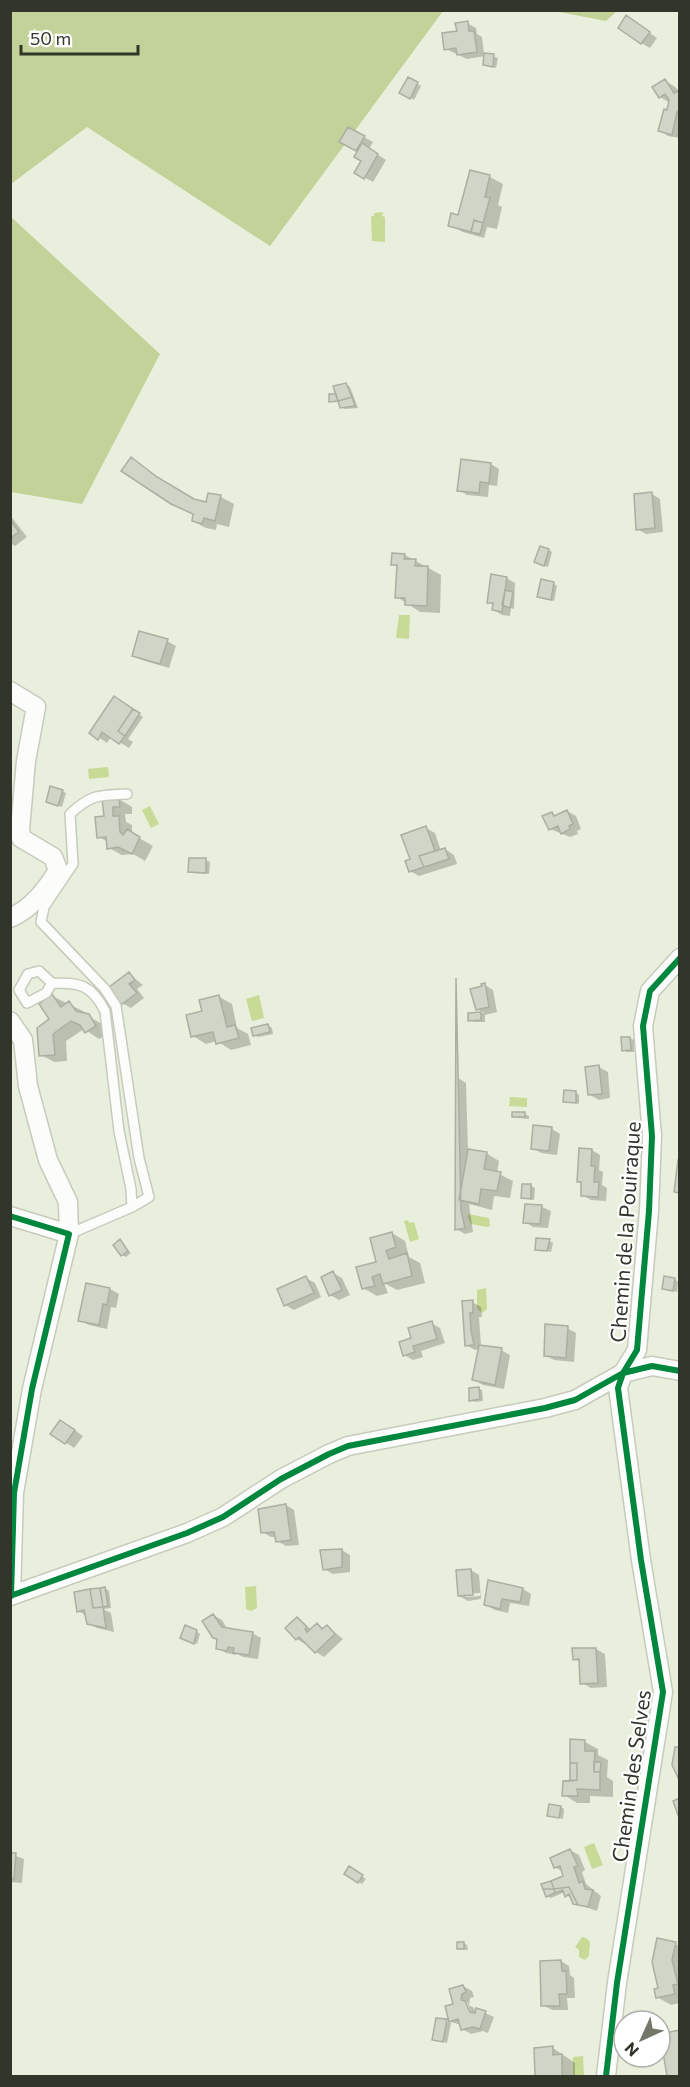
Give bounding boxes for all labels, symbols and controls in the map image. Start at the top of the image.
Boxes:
scale bar [21,18,138,56]
text: 50 m [30,27,71,49]
street label: Chemin de la Pouiraque [604,1121,645,1343]
street label: Chemin des Selves [606,1688,655,1864]
north arrow [612,2009,672,2069]
text: N [620,2039,642,2061]

